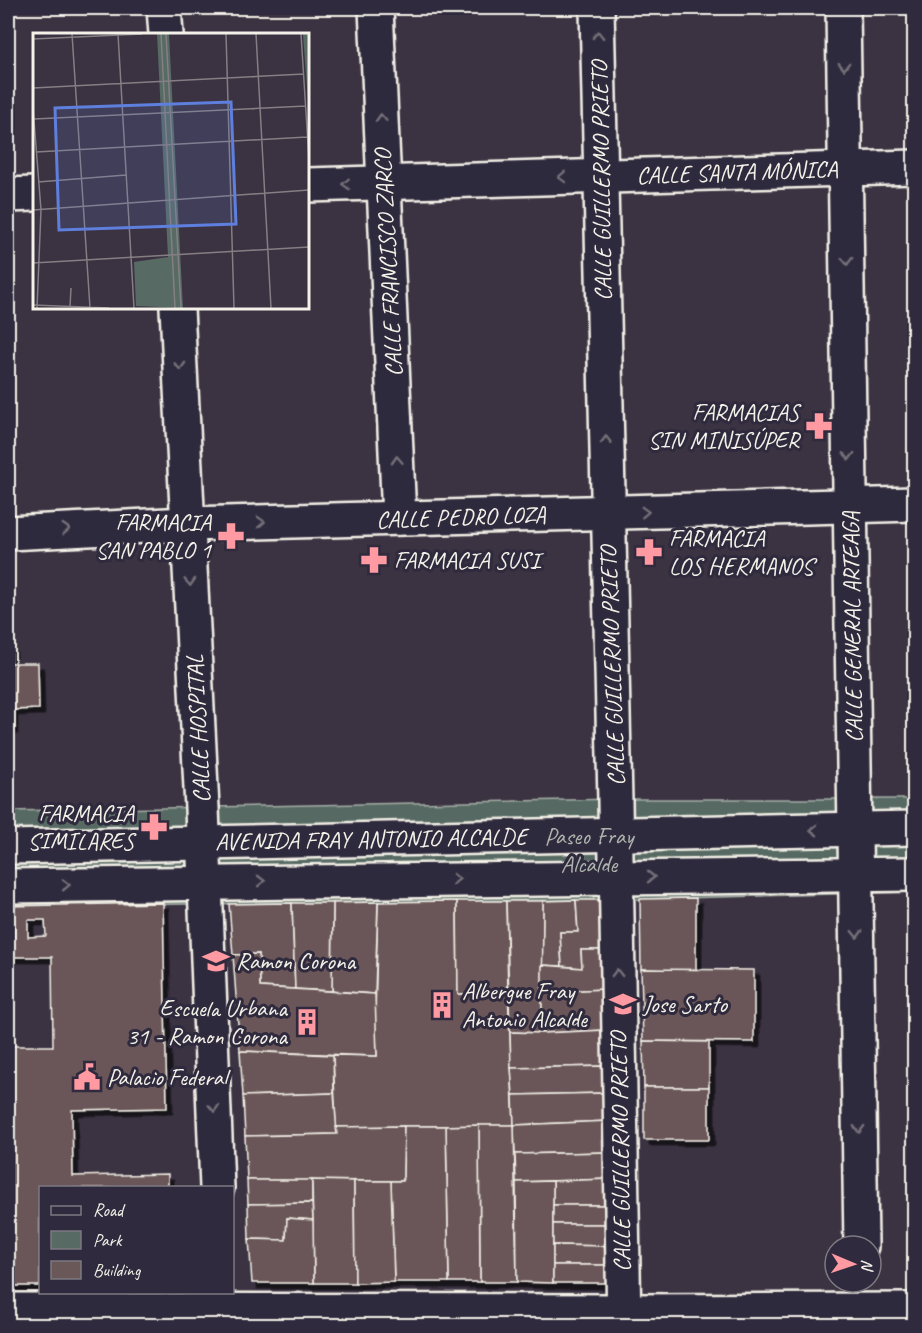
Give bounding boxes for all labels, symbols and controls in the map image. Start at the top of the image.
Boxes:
one-way arrow [592,30,604,39]
inset map [33,33,309,309]
street label: CALLE GUILLERMO PRIETO [584,58,618,301]
one-way arrow [838,61,850,70]
one-way arrow [374,114,387,123]
street label: CALLE FRANCISCO ZARCO [367,145,409,377]
street label: CALLE SANTA MÓNICA [636,153,839,191]
one-way arrow [558,171,567,184]
one-way arrow [342,178,351,190]
one-way arrow [840,256,853,265]
one-way arrow [174,361,187,370]
place label: FARMACIAS SIN MINISÚPER [648,397,802,455]
pharmacy icon: FARMACIAS SIN MINISÚPER [804,411,834,441]
one-way arrow [600,435,612,444]
one-way arrow [843,451,855,460]
one-way arrow [390,455,403,464]
street label: CALLE PEDRO LOZA [376,499,547,535]
one-way arrow [640,505,649,518]
place label: FARMACIA SAN PABLO 1 [95,507,212,565]
street label: CALLE GENERAL ARTEAGA [835,510,869,743]
one-way arrow [256,516,265,528]
pharmacy icon: FARMACIA SAN PABLO 1 [216,521,246,551]
one-way arrow [61,523,70,536]
place label: FARMACIA LOS HERMANOS [669,523,817,581]
pharmacy icon: FARMACIA LOS HERMANOS [634,537,664,567]
street label: CALLE GUILLERMO PRIETO [593,542,631,786]
pharmacy icon: FARMACIA SUSI [359,545,389,575]
place label: FARMACIA SUSI [394,545,544,575]
one-way arrow [184,577,197,586]
street label: CALLE HOSPITAL [179,654,217,804]
place label: FARMACIA SIMILARES [28,798,137,856]
pharmacy icon: FARMACIA SIMILARES [139,812,169,842]
street label: AVENIDA FRAY ANTONIO ALCALDE [215,821,530,857]
park label: Paseo Fray Alcalde [545,821,635,879]
one-way arrow [810,824,819,837]
one-way arrow [646,870,655,883]
one-way arrow [451,873,460,885]
one-way arrow [256,875,265,887]
one-way arrow [61,879,70,891]
one-way arrow [851,929,863,938]
school or university icon: Ramon Corona [201,946,231,976]
place label: Ramon Corona [236,946,357,976]
one-way arrow [611,969,623,978]
place label: Albergue Fray Antonio Alcalde [462,976,589,1034]
school or university icon: Jose Sarto [608,989,638,1019]
place label: Jose Sarto [642,989,728,1019]
building icon: Albergue Fray Antonio Alcalde [427,990,457,1020]
place label: Escuela Urbana 31 - Ramon Corona [127,993,288,1051]
building icon: Escuela Urbana 31 - Ramon Corona [292,1007,322,1037]
street label: CALLE GUILLERMO PRIETO [603,1029,637,1272]
public building icon: Palacio Federal [72,1062,102,1092]
place label: Palacio Federal [107,1062,231,1092]
one-way arrow [207,1104,220,1113]
one-way arrow [853,1124,865,1133]
legend [39,1186,234,1294]
text: Road [93,1199,126,1221]
text: Park [93,1229,123,1251]
north arrow [823,1234,883,1294]
text: Building [93,1259,142,1281]
text: N [857,1259,877,1273]

